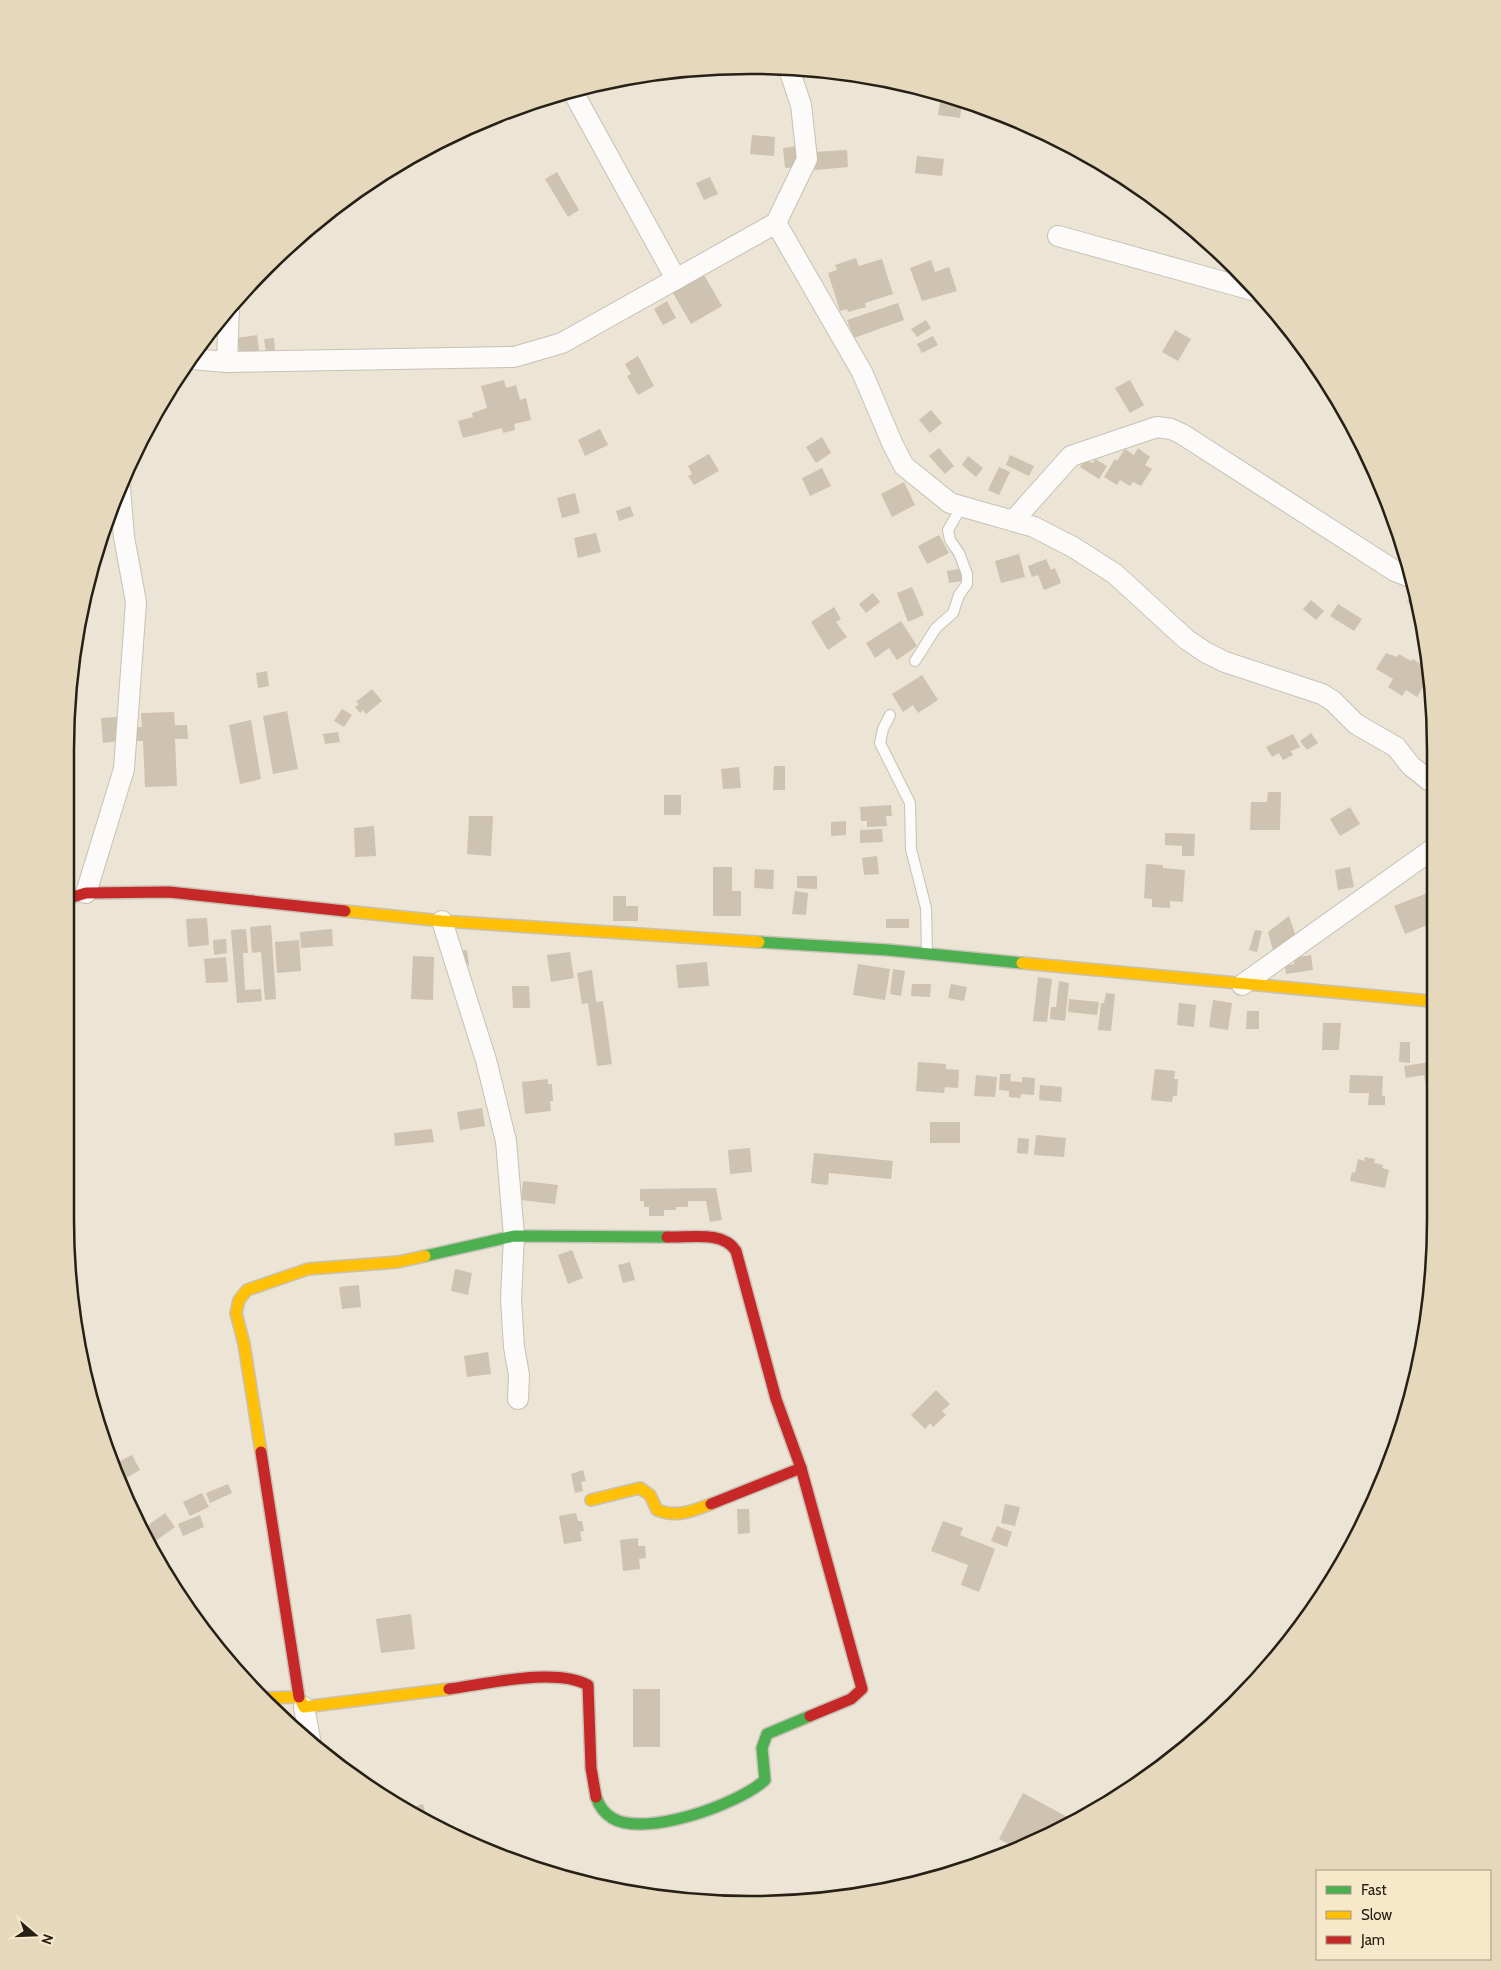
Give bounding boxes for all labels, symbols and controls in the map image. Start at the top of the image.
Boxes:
legend [1316,1870,1491,1960]
text: Fast [1361,1881,1386,1899]
text: Slow [1361,1906,1392,1924]
north arrow [10,1910,60,1960]
text: Jam [1360,1931,1385,1949]
text: N [37,1932,57,1947]

